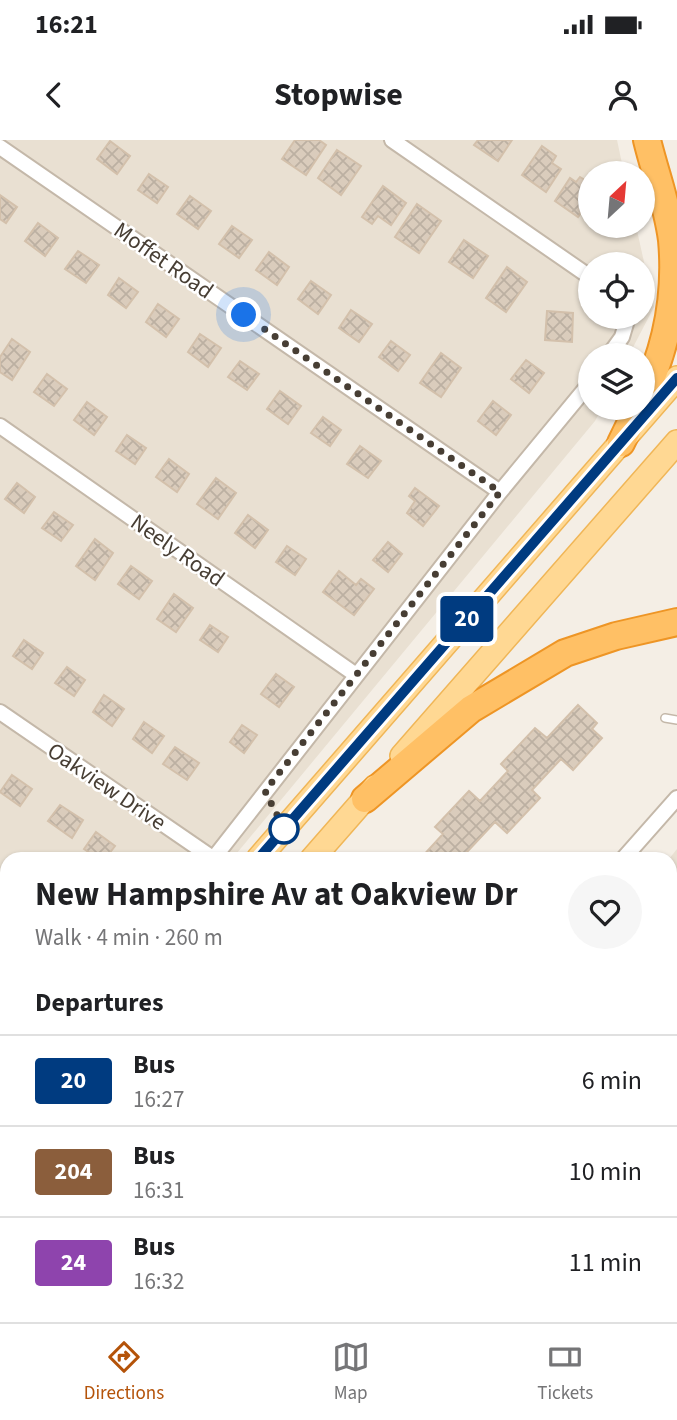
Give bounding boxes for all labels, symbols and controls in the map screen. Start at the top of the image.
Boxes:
text: 16:21 [35,6,98,43]
text: Stopwise [274,72,403,118]
icon: back [35,76,73,114]
icon: person [604,76,642,114]
north arrow [578,161,654,238]
map controls [578,161,655,420]
street label: Moffet Road [107,214,220,307]
button: locate [578,252,655,329]
your location [226,297,261,332]
button: layers [578,343,655,420]
street label: Neely Road [124,506,232,595]
line badge: 20 [435,596,498,642]
text: 20 [454,601,480,636]
street label: Oakview Drive [41,734,173,838]
unlabelled marker [269,814,299,844]
text: New Hampshire Av at Oakview Dr [35,871,518,918]
button: heart [568,875,642,949]
text: Walk · 4 min · 260 m [35,921,223,954]
text: Departures [35,984,163,1021]
text: Bus [133,1046,175,1083]
text: 6 min [582,1062,642,1099]
text: 20 [61,1063,86,1098]
text: 16:27 [133,1083,184,1116]
text: Bus [133,1137,175,1174]
text: 10 min [569,1153,642,1190]
text: 204 [54,1154,93,1189]
text: 16:31 [133,1174,184,1207]
text: Bus [133,1228,175,1265]
text: 11 min [569,1244,642,1281]
text: 24 [61,1245,86,1280]
text: 16:32 [133,1265,184,1298]
tab: Directions [84,1338,164,1407]
tab: Map [332,1338,370,1407]
tab: Tickets [537,1338,593,1407]

